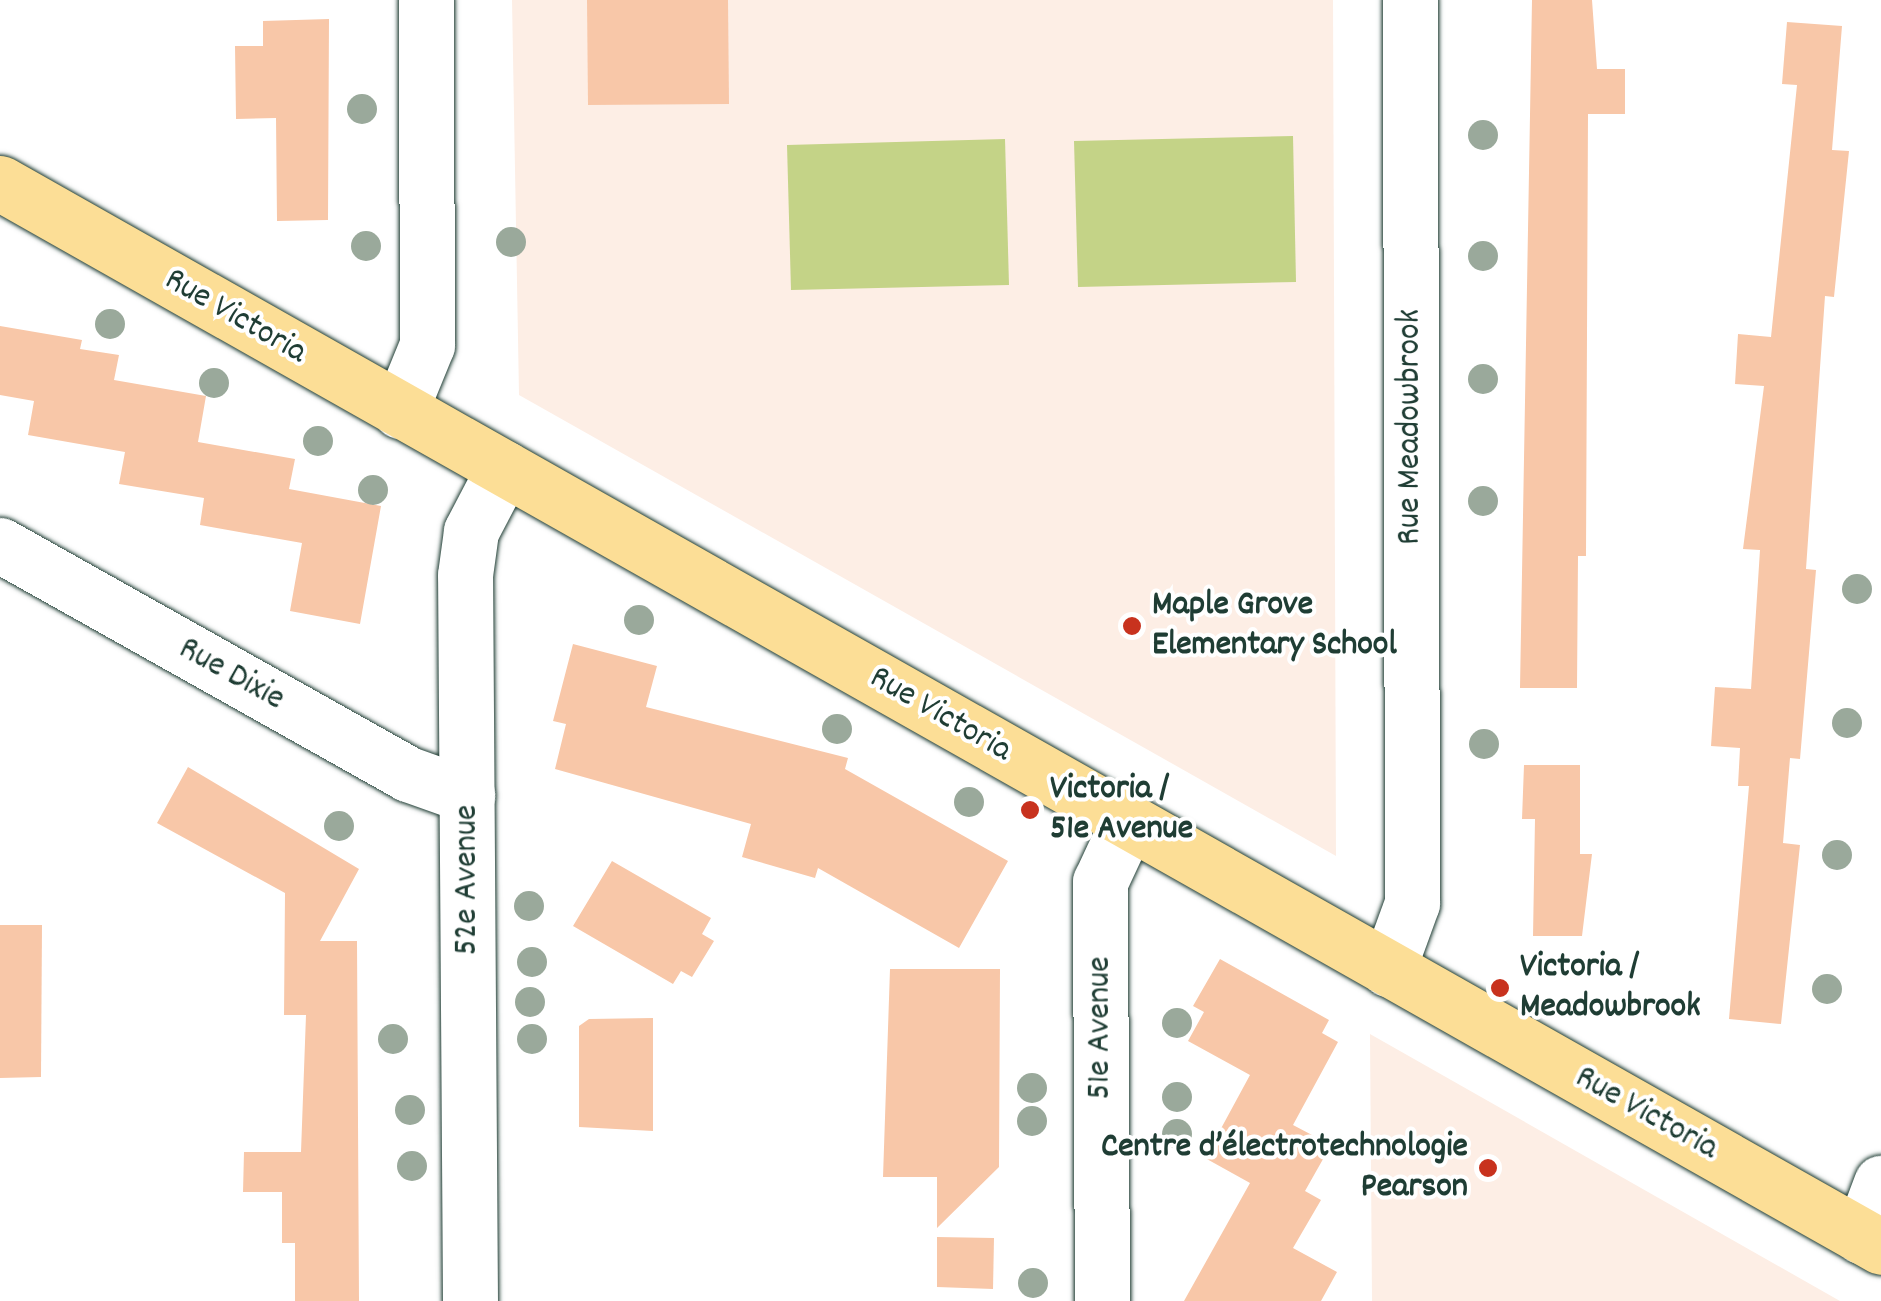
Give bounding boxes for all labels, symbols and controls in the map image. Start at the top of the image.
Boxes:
street label: Rue Victoria [156,260,314,374]
street label: Rue Meadowbrook [1390,309,1432,545]
place label: Maple Grove Elementary School [1152,585,1397,667]
marker: Maple Grove Elementary School [1121,615,1143,637]
street label: Rue Dixie [171,629,291,721]
street label: Rue Victoria [861,658,1019,772]
place label: Victoria / 51e Avenue [1050,769,1193,851]
marker: Victoria / 51e Avenue [1019,799,1041,821]
street label: 52e Avenue [447,805,489,955]
place label: Victoria / Meadowbrook [1520,947,1700,1029]
street label: 51e Avenue [1080,956,1122,1100]
marker: Victoria / Meadowbrook [1489,977,1511,999]
street label: Rue Victoria [1567,1058,1725,1170]
place label: Centre d’électrotechnologie Pearson [1101,1127,1468,1209]
marker: Centre d’électrotechnologie Pearson [1477,1157,1499,1179]

